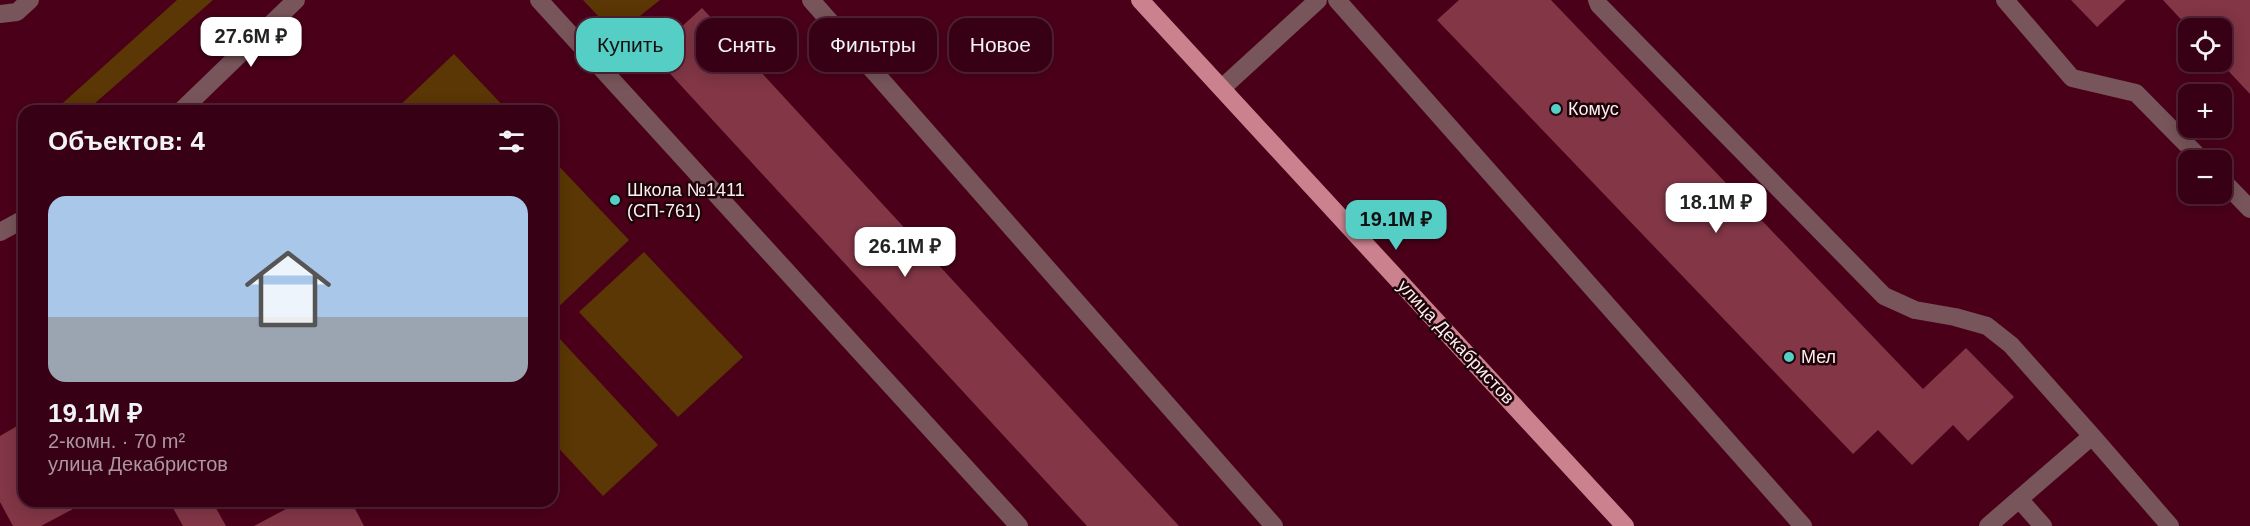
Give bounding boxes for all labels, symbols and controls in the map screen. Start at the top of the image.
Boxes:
pin: 27.6M ₽ [196,17,306,68]
chip: Купить [576,18,684,72]
chip: Снять [696,18,797,72]
chip: Фильтры [809,18,937,72]
chip: Новое [949,18,1052,72]
map controls [2178,18,2232,204]
button: locate [2178,18,2232,72]
text: 27.6M ₽ [215,25,287,47]
button: + [2178,84,2232,138]
place label: Комус [1568,99,1619,119]
marker: Комус [1549,102,1563,116]
icon: filters [495,125,528,158]
text: Объектов: 4 [48,126,205,156]
button: − [2178,150,2232,204]
place label: Школа №1411 (СП-761) [627,180,745,221]
pin: 18.1M ₽ [1661,183,1771,234]
text: 18.1M ₽ [1680,191,1752,213]
marker: Школа №1411 (СП-761) [608,193,622,207]
pin: 19.1M ₽ [1341,200,1451,251]
text: 19.1M ₽ [1360,208,1432,230]
pin: 26.1M ₽ [850,227,960,278]
icon: home [234,235,342,343]
text: 26.1M ₽ [869,235,941,257]
street label: улица Декабристов [1393,276,1519,408]
place label: Мел [1801,347,1836,367]
marker: Мел [1782,350,1796,364]
text: 19.1M ₽ [48,398,143,428]
text: 2-комн. · 70 m² [48,430,185,452]
text: улица Декабристов [48,453,228,475]

